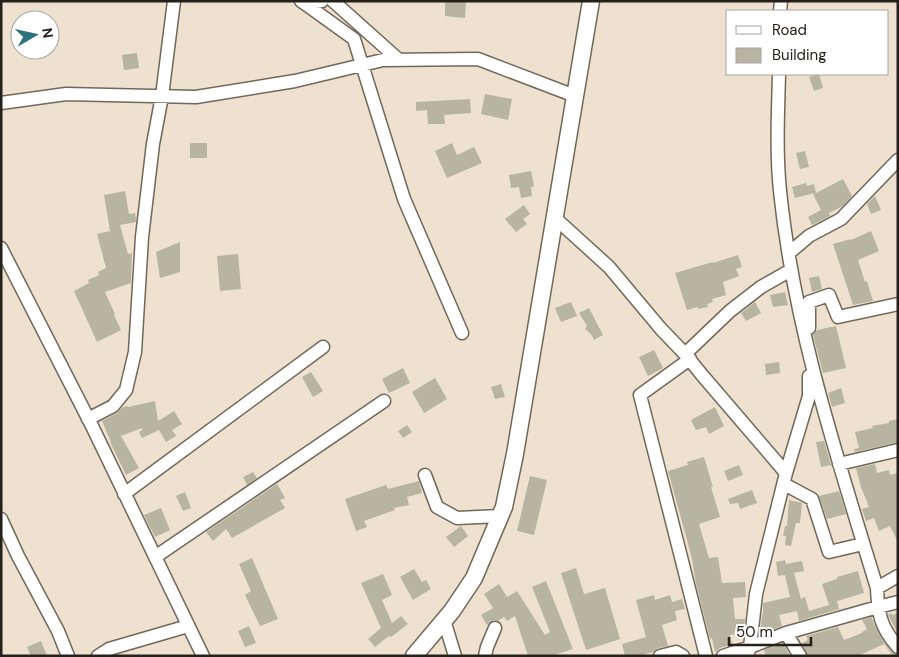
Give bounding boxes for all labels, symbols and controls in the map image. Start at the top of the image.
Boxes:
north arrow [10,10,60,60]
legend [726,10,889,75]
text: Road [772,20,807,40]
text: N [38,27,58,39]
text: Building [772,45,827,65]
scale bar [729,614,812,646]
text: 50 m [736,622,773,642]

